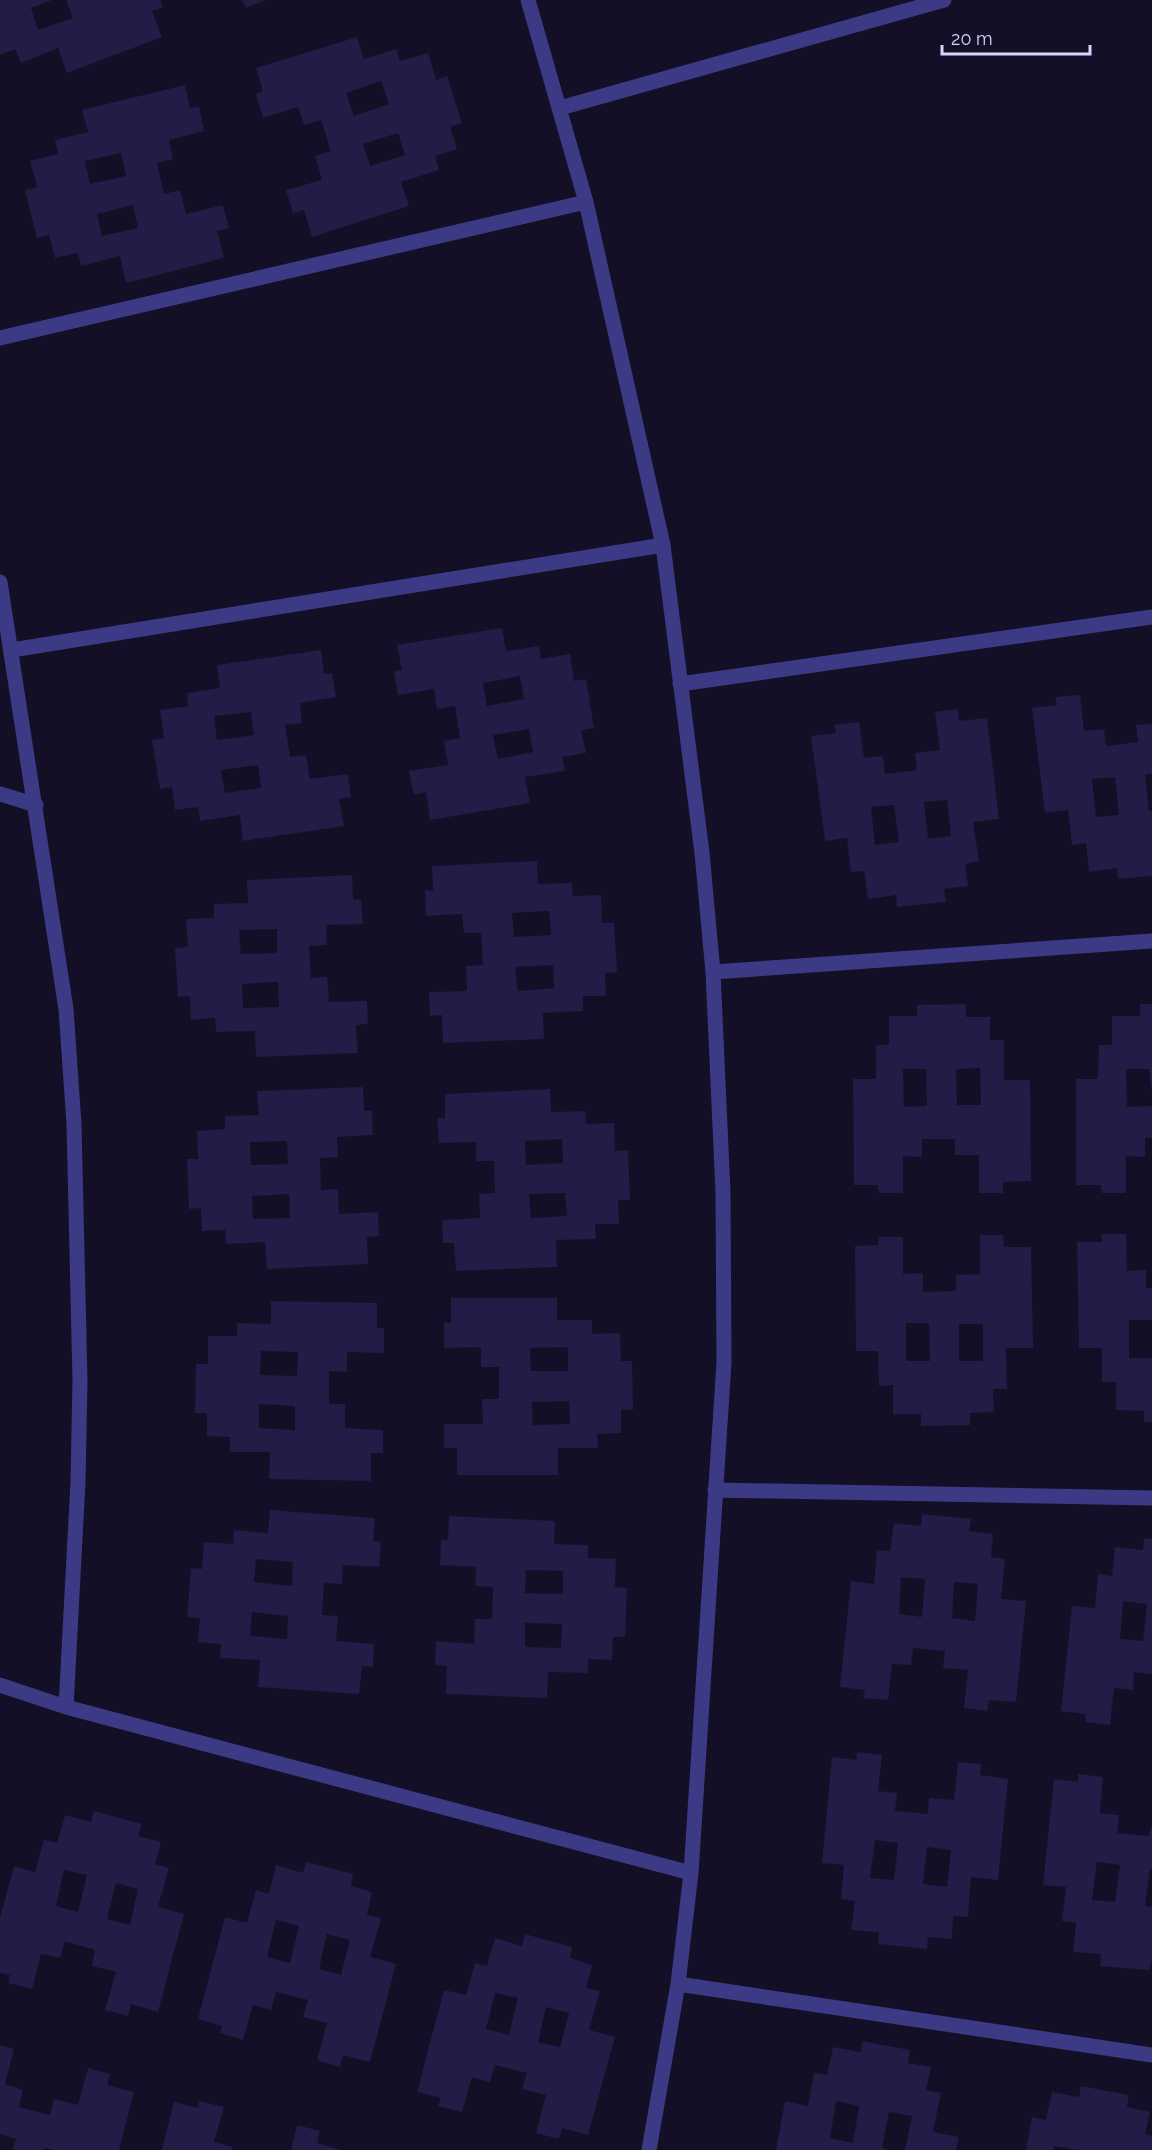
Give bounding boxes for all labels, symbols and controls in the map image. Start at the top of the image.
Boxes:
scale bar [942,18,1090,56]
text: 20 m [951,28,993,49]

